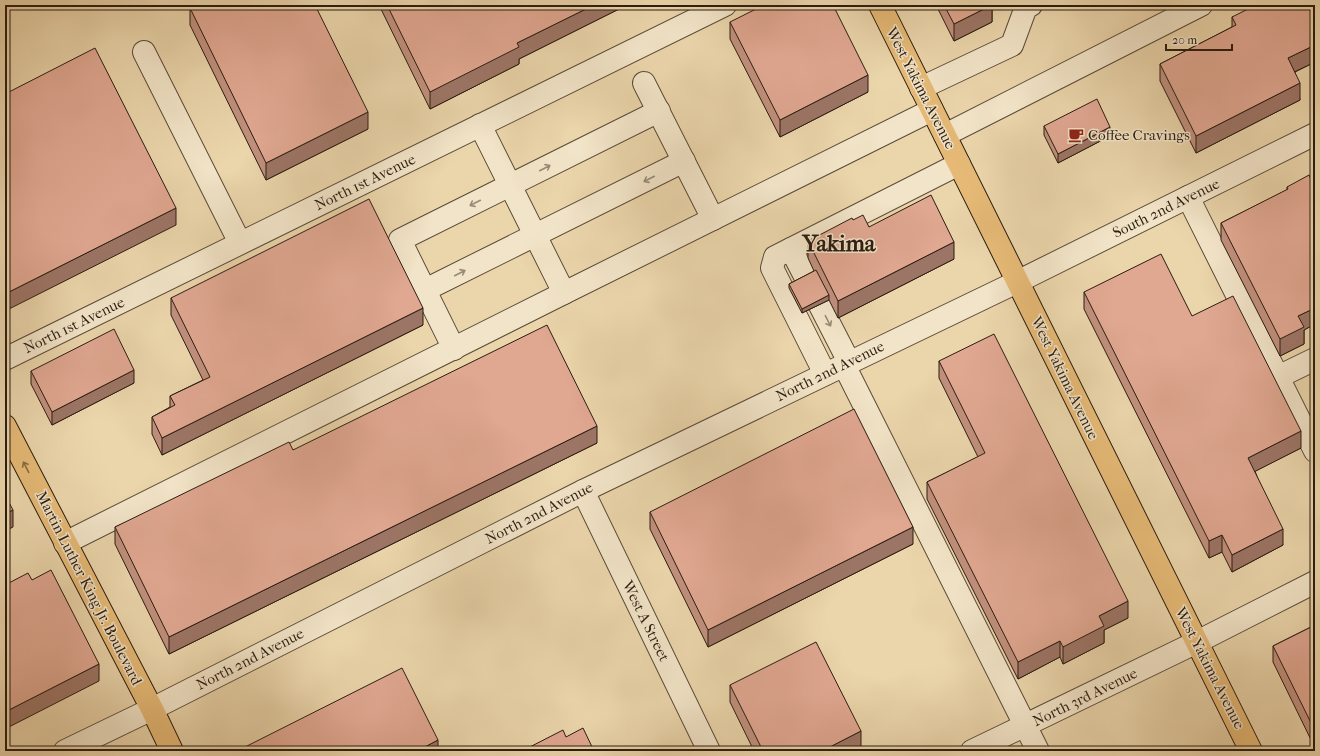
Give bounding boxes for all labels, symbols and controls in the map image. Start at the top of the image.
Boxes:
street label: West Yakima Avenue [882,23,960,152]
scale bar [1166,26,1232,52]
text: 20 m [1172,33,1197,47]
cafe icon: Coffee Cravings [1067,126,1085,144]
place label: Coffee Cravings [1088,126,1190,144]
street label: North 1st Avenue [312,150,419,214]
one-way arrow [539,164,551,171]
street label: South 2nd Avenue [1110,174,1223,242]
one-way arrow [643,175,655,183]
one-way arrow [470,200,482,207]
district label: Yakima [802,230,877,257]
one-way arrow [454,269,466,276]
street label: North 1st Avenue [21,293,128,357]
street label: West Yakima Avenue [1027,313,1103,443]
one-way arrow [825,315,833,327]
street label: North 2nd Avenue [773,337,888,405]
one-way arrow [22,461,30,473]
street label: North 2nd Avenue [482,478,596,548]
street label: Martin Luther King Jr. Boulevard [32,488,146,689]
street label: West A Street [618,577,674,665]
street label: West Yakima Avenue [1171,603,1249,732]
street label: North 2nd Avenue [193,624,307,694]
street label: North 3rd Avenue [1030,664,1141,730]

